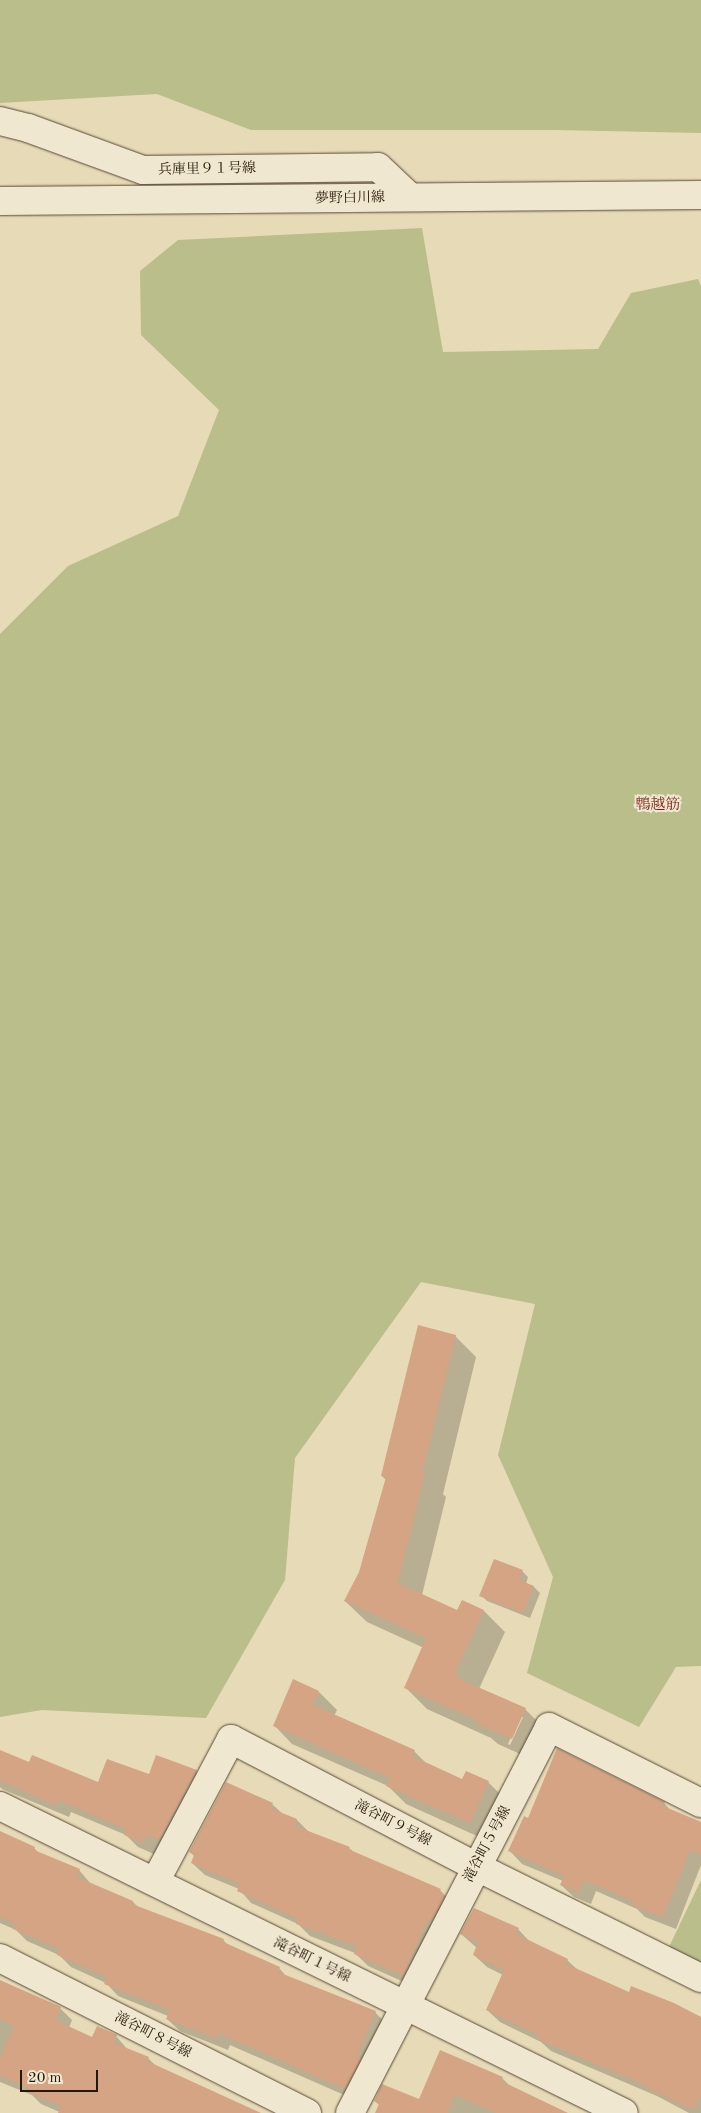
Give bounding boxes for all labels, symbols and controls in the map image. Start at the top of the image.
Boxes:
street label: 兵庫里９１号線 [158,160,256,178]
street label: 夢野白川線 [315,189,385,207]
district label: 鵯越筋 [636,797,680,815]
street label: 滝谷町９号線 [352,1796,434,1850]
street label: 滝谷町５号線 [460,1803,514,1885]
street label: 滝谷町１号線 [271,1934,353,1986]
street label: 滝谷町８号線 [112,2008,194,2062]
scale bar [22,2060,100,2092]
text: 20 m [28,2071,62,2086]

